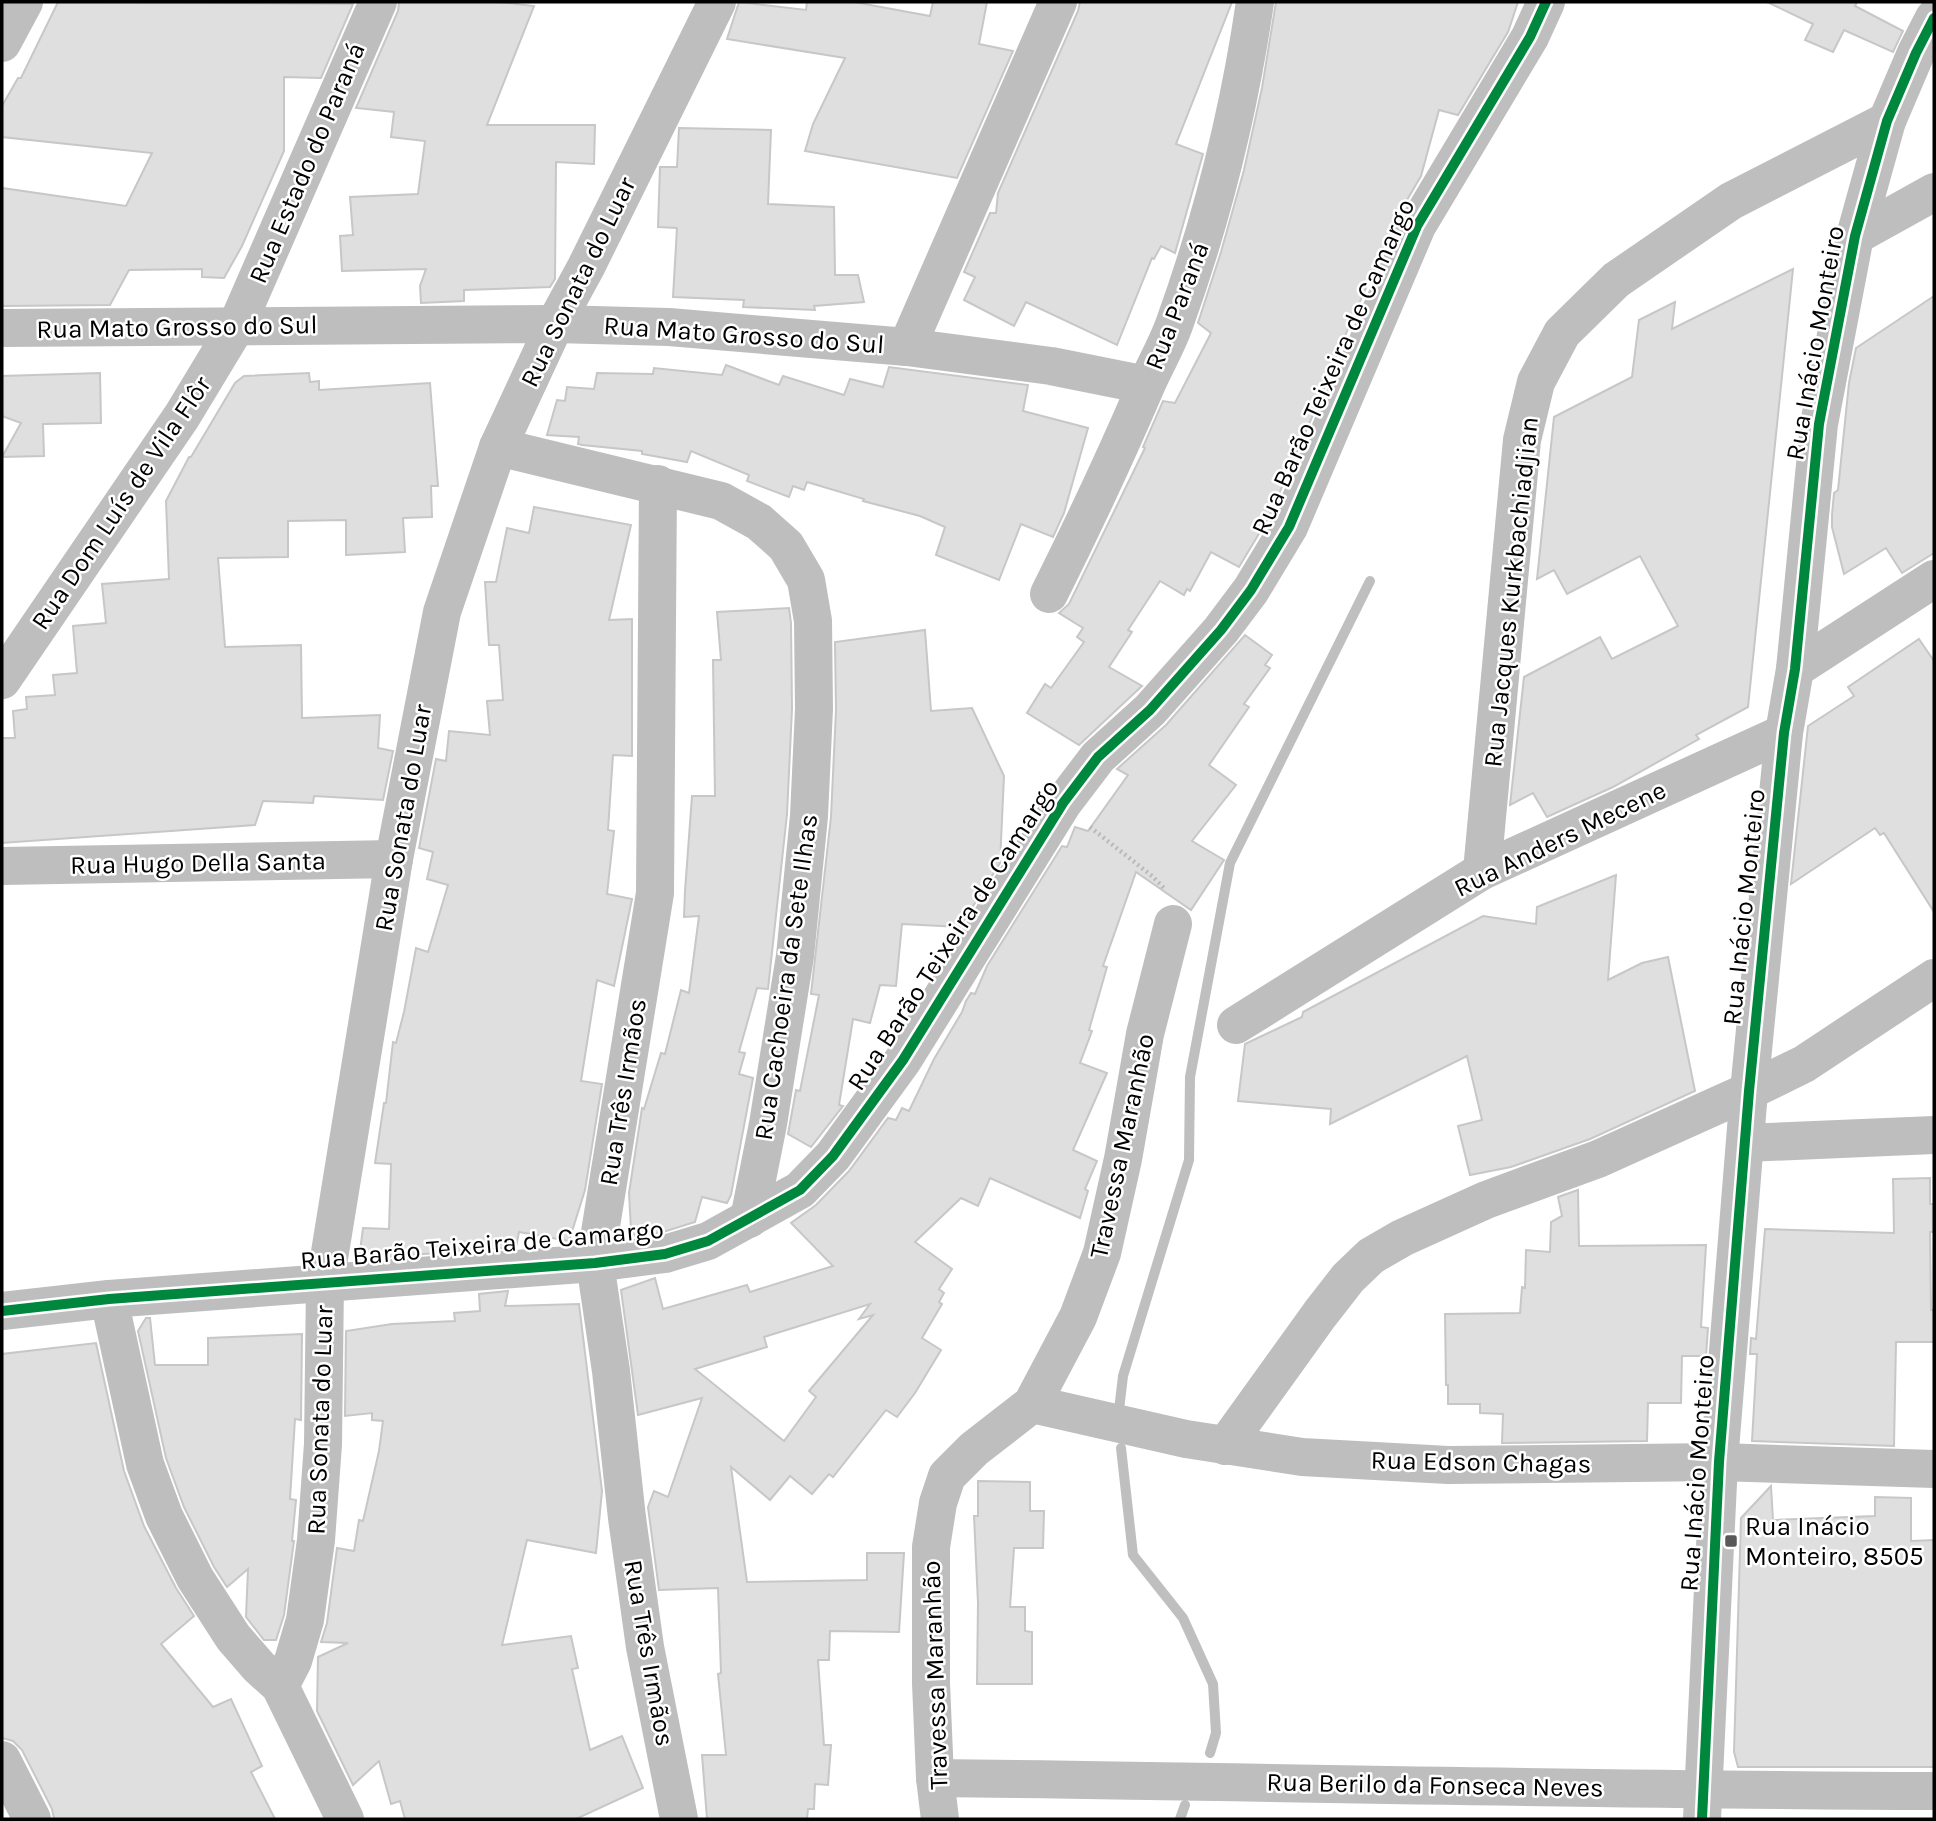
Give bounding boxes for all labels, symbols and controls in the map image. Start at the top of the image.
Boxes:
street label: Rua Estado do Paraná [242,38,372,288]
street label: Rua Sonata do Luar [514,171,643,392]
street label: Rua Barão Teixeira de Camargo [1245,194,1421,540]
street label: Rua Inácio Monteiro [1779,223,1851,463]
street label: Rua Paraná [1138,238,1216,374]
street label: Rua Mato Grosso do Sul [36,309,318,345]
street label: Rua Mato Grosso do Sul [603,310,885,360]
street label: Rua Dom Luís de Vila Flôr [25,370,218,636]
street label: Rua Jacques Kurkbachiadjian [1477,415,1545,769]
street label: Rua Sonata do Luar [368,702,438,934]
street label: Rua Barão Teixeira de Camargo [841,774,1065,1096]
street label: Rua Anders Mecene [1449,774,1671,904]
street label: Rua Inácio Monteiro [1716,787,1772,1027]
street label: Rua Cachoeira da Sete Ilhas [748,812,824,1142]
street label: Rua Hugo Della Santa [70,845,326,881]
street label: Rua Três Irmãos [593,996,653,1188]
street label: Travessa Maranhão [1083,1031,1161,1261]
street label: Rua Barão Teixeira de Camargo [299,1214,665,1276]
street label: Rua Sonata do Luar [301,1304,340,1535]
street label: Rua Inácio Monteiro [1673,1354,1721,1592]
street label: Rua Edson Chagas [1370,1445,1592,1479]
place label: Rua Inácio Monteiro, 8505 [1745,1511,1924,1572]
marker: Rua Inácio Monteiro, 8505 [1723,1533,1739,1549]
street label: Rua Três Irmãos [617,1557,681,1749]
street label: Travessa Maranhão [916,1560,954,1790]
street label: Rua Berilo da Fonseca Neves [1266,1767,1604,1803]

